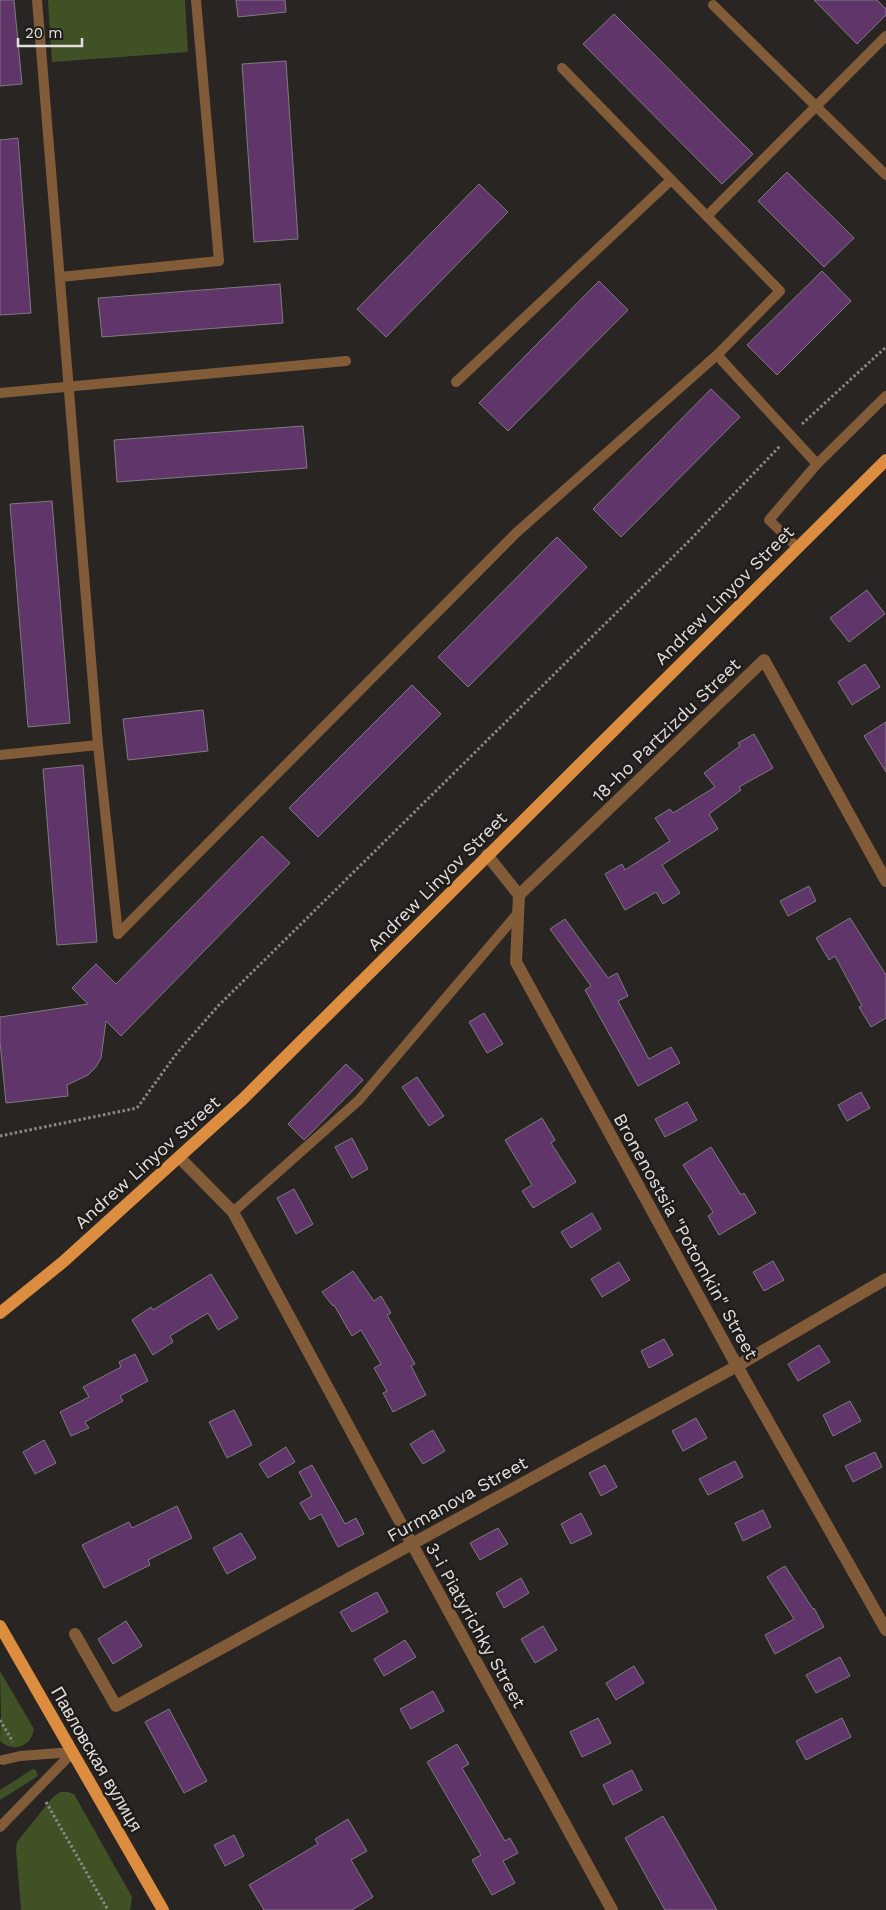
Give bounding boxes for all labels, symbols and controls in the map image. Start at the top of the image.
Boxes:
scale bar [18,15,81,47]
text: 20 m [25,24,63,42]
street label: Andrew Linyov Street [650,521,798,669]
street label: 18-ho Partzizdu Street [588,654,745,806]
street label: Andrew Linyov Street [363,807,511,955]
street label: Andrew Linyov Street [70,1091,224,1233]
street label: Bronenostsia "Potomkin" Street [609,1109,763,1363]
street label: Furmanova Street [383,1451,531,1546]
street label: 3-i Piatyrichky Street [422,1539,530,1712]
street label: Павловская вулиця [47,1683,147,1835]

